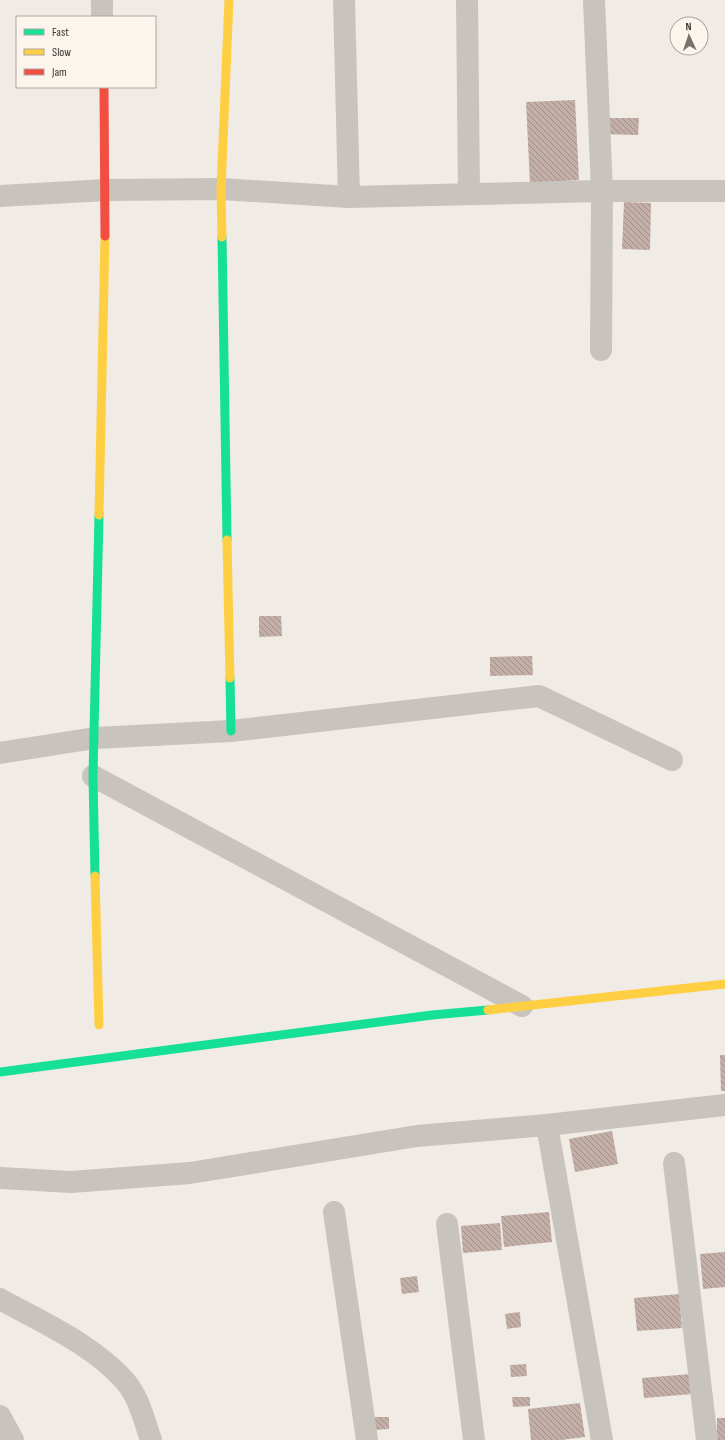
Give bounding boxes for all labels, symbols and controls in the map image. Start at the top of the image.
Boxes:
legend [16,16,156,88]
north arrow [669,16,709,56]
text: N [685,20,692,33]
text: Fast [52,25,69,40]
text: Slow [52,45,71,60]
text: Jam [51,65,67,80]

